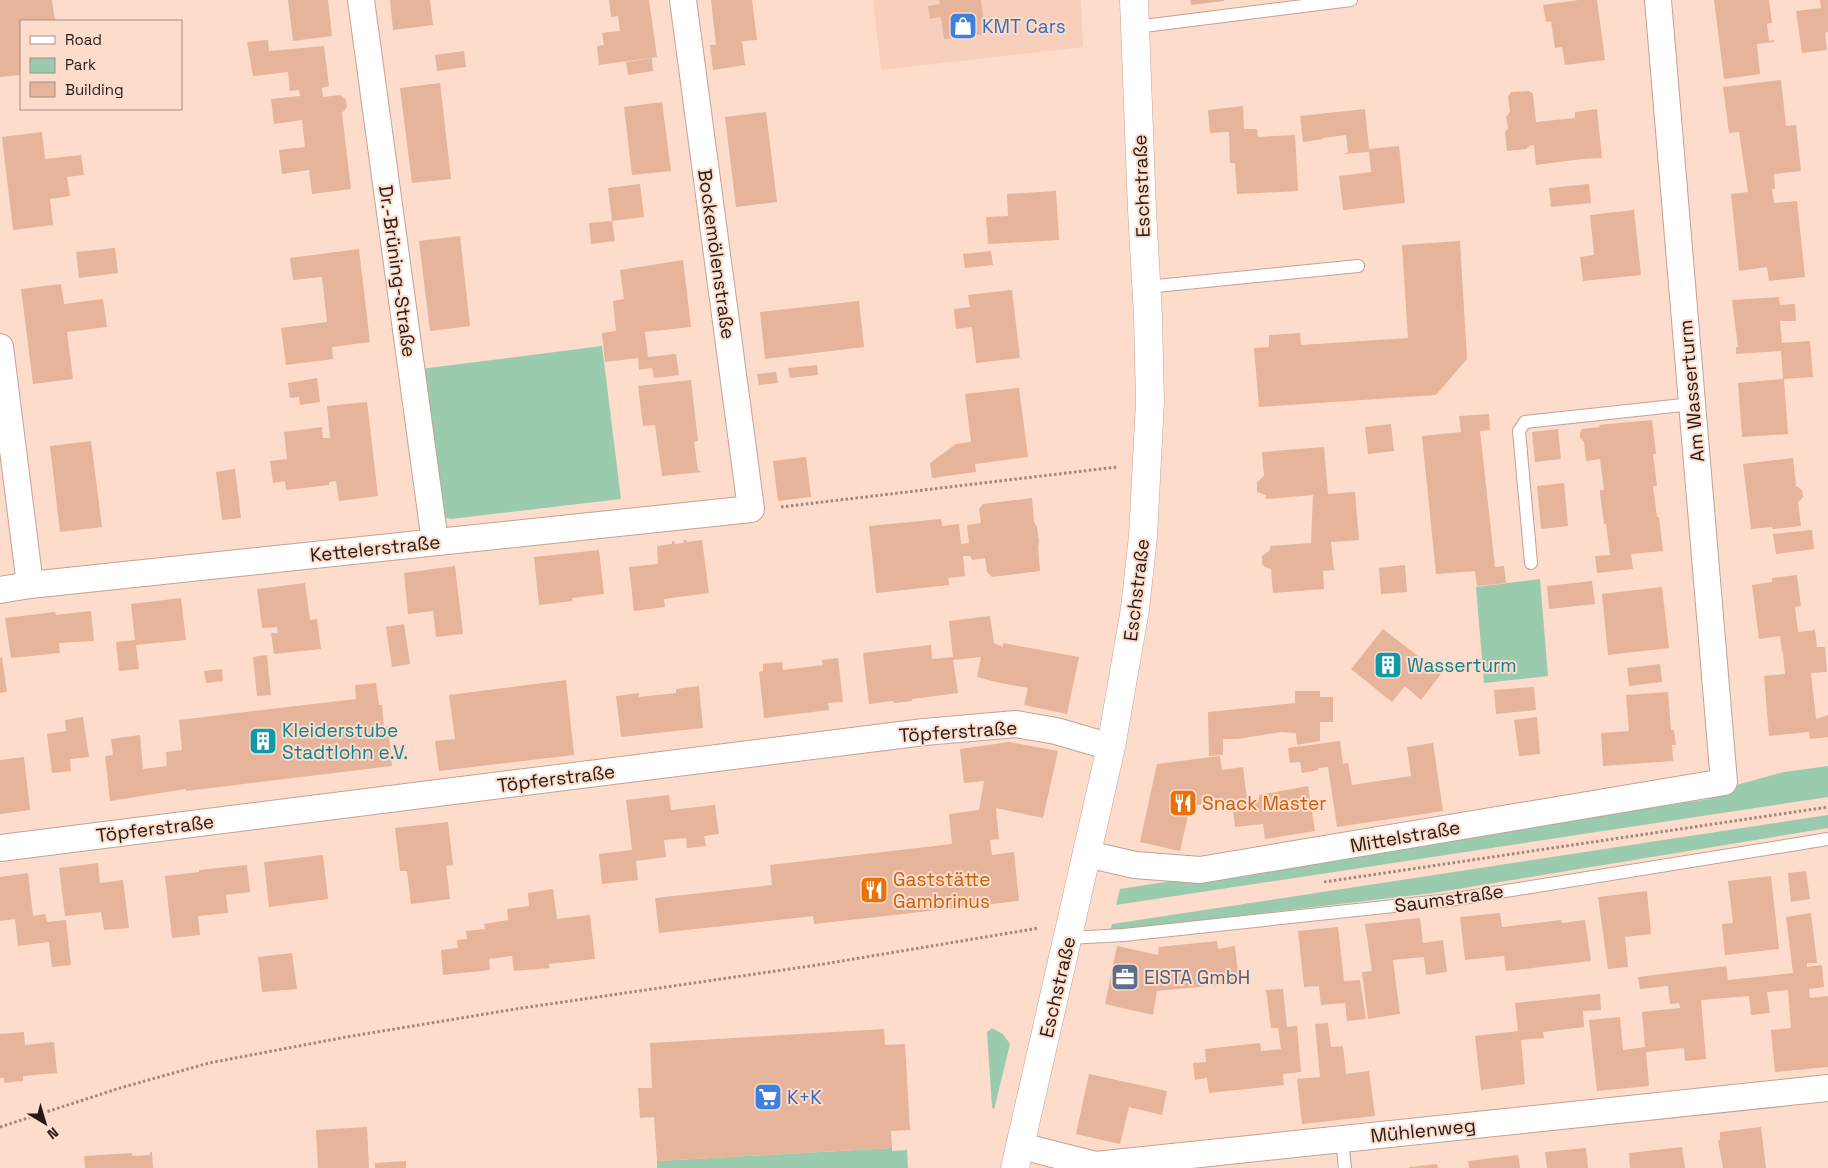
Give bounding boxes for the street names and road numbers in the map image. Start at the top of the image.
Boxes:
street label: Eschstraße [1127,134,1156,238]
street label: Bockemölenstraße [692,167,741,341]
street label: Dr.-Brüning-Straße [373,183,422,359]
street label: Am Wasserturm [1673,319,1710,463]
street label: Kettelerstraße [309,529,441,568]
street label: Eschstraße [1118,537,1155,643]
street label: Töpferstraße [898,715,1018,748]
street label: Töpferstraße [496,759,616,798]
street label: Töpferstraße [95,809,215,848]
street label: Mittelstraße [1348,815,1462,858]
street label: Saumstraße [1393,878,1505,919]
street label: Eschstraße [1034,934,1081,1040]
street label: Mühlenweg [1369,1113,1477,1148]

